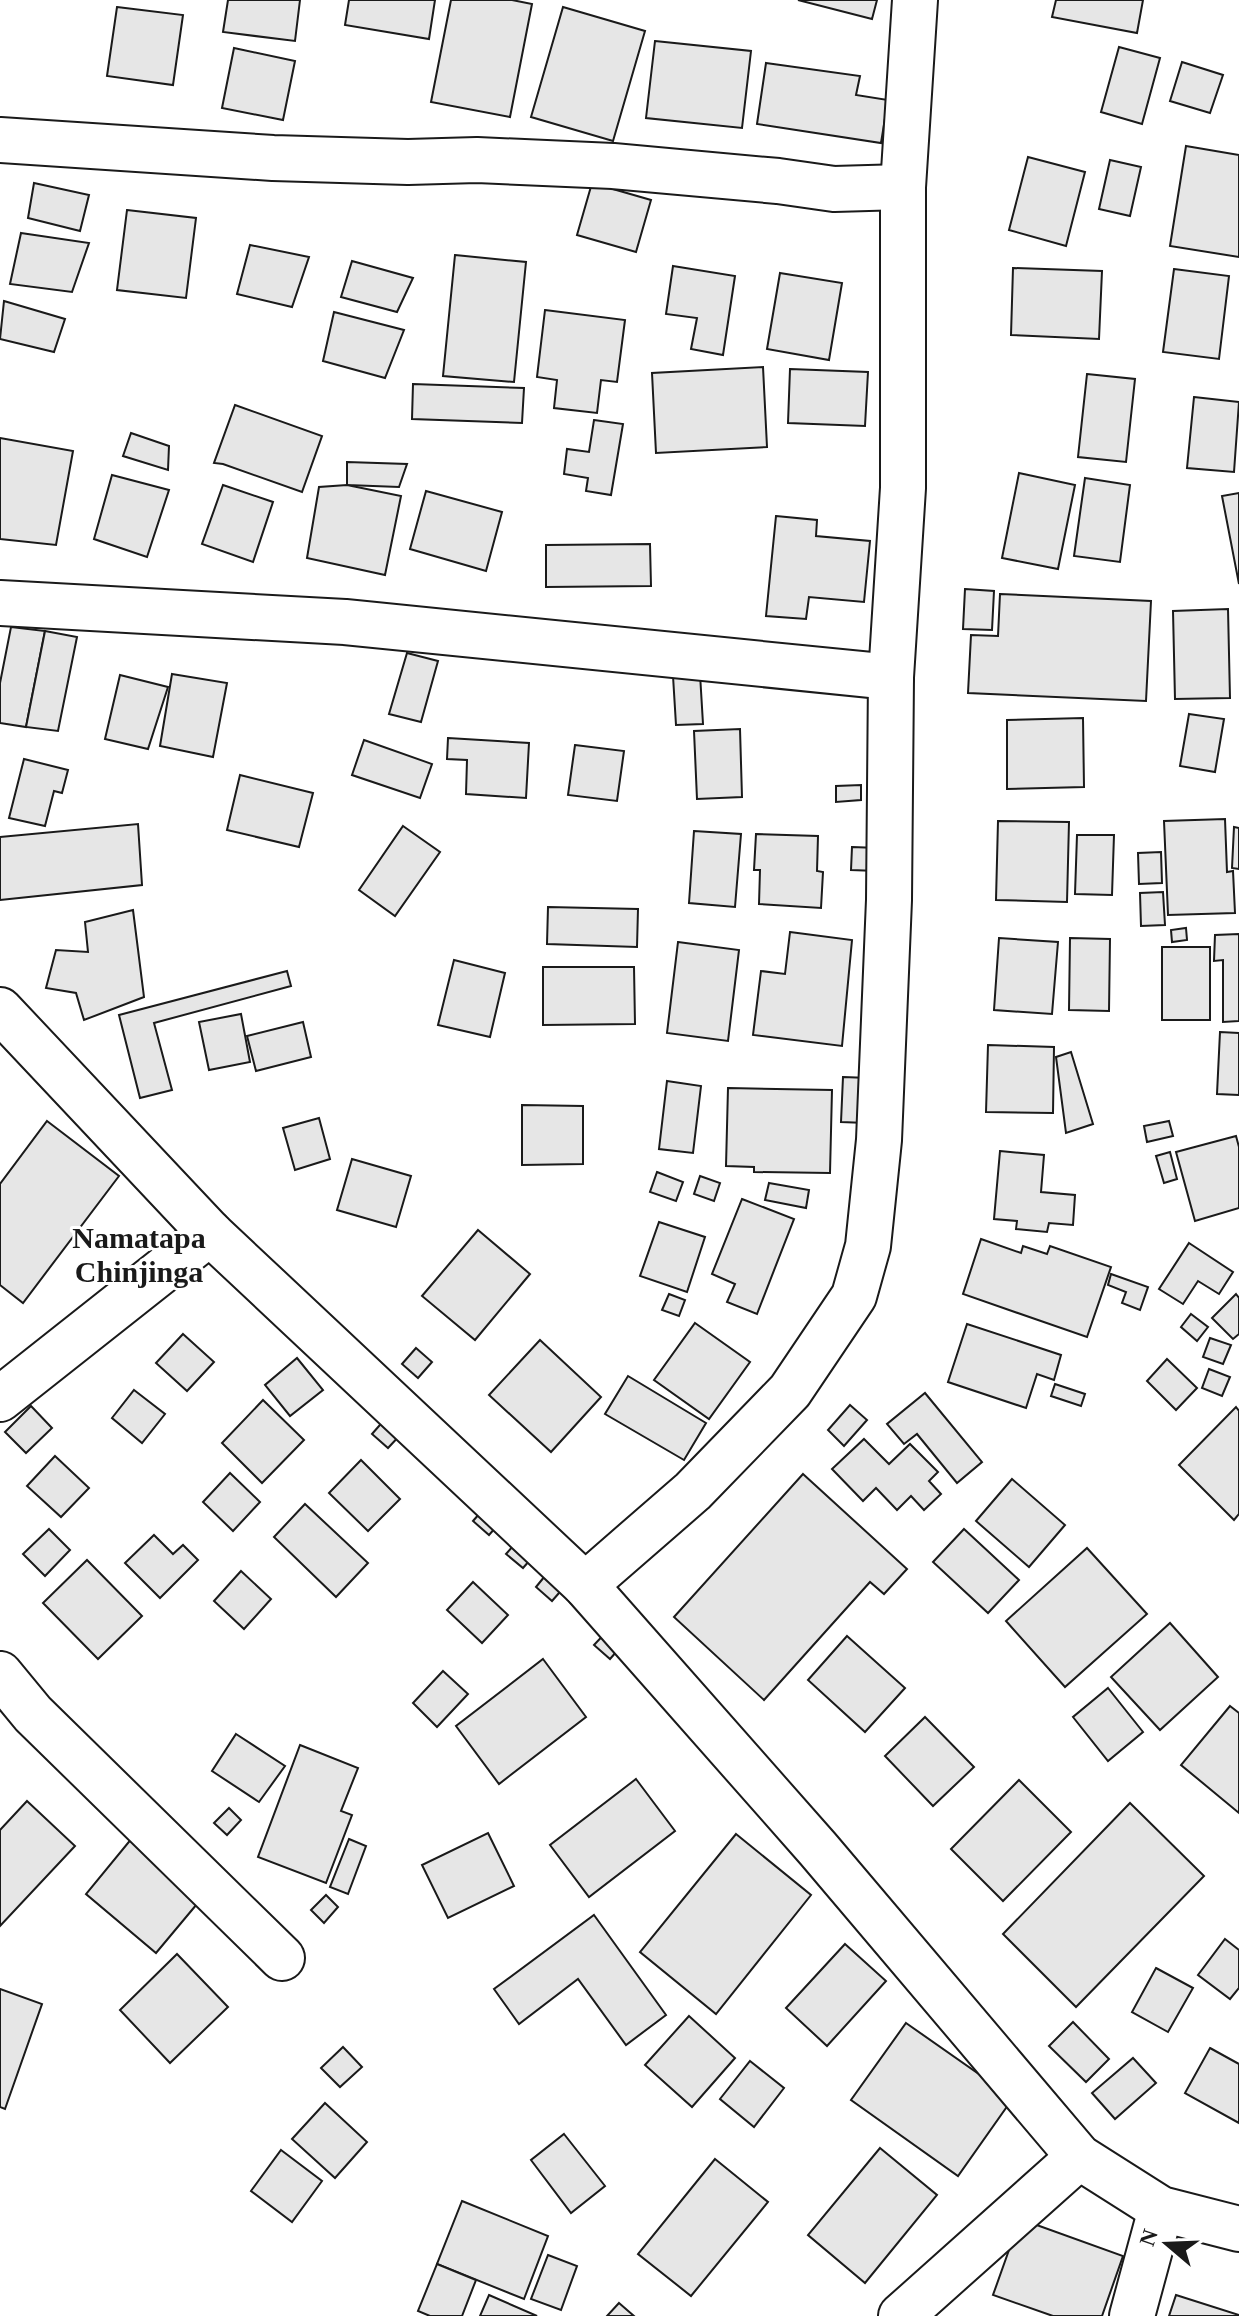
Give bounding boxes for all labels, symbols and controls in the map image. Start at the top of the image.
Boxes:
district label: Namatapa Chinjinga [72,1221,206,1288]
north arrow [1127,2204,1207,2284]
text: N [1134,2226,1163,2249]

